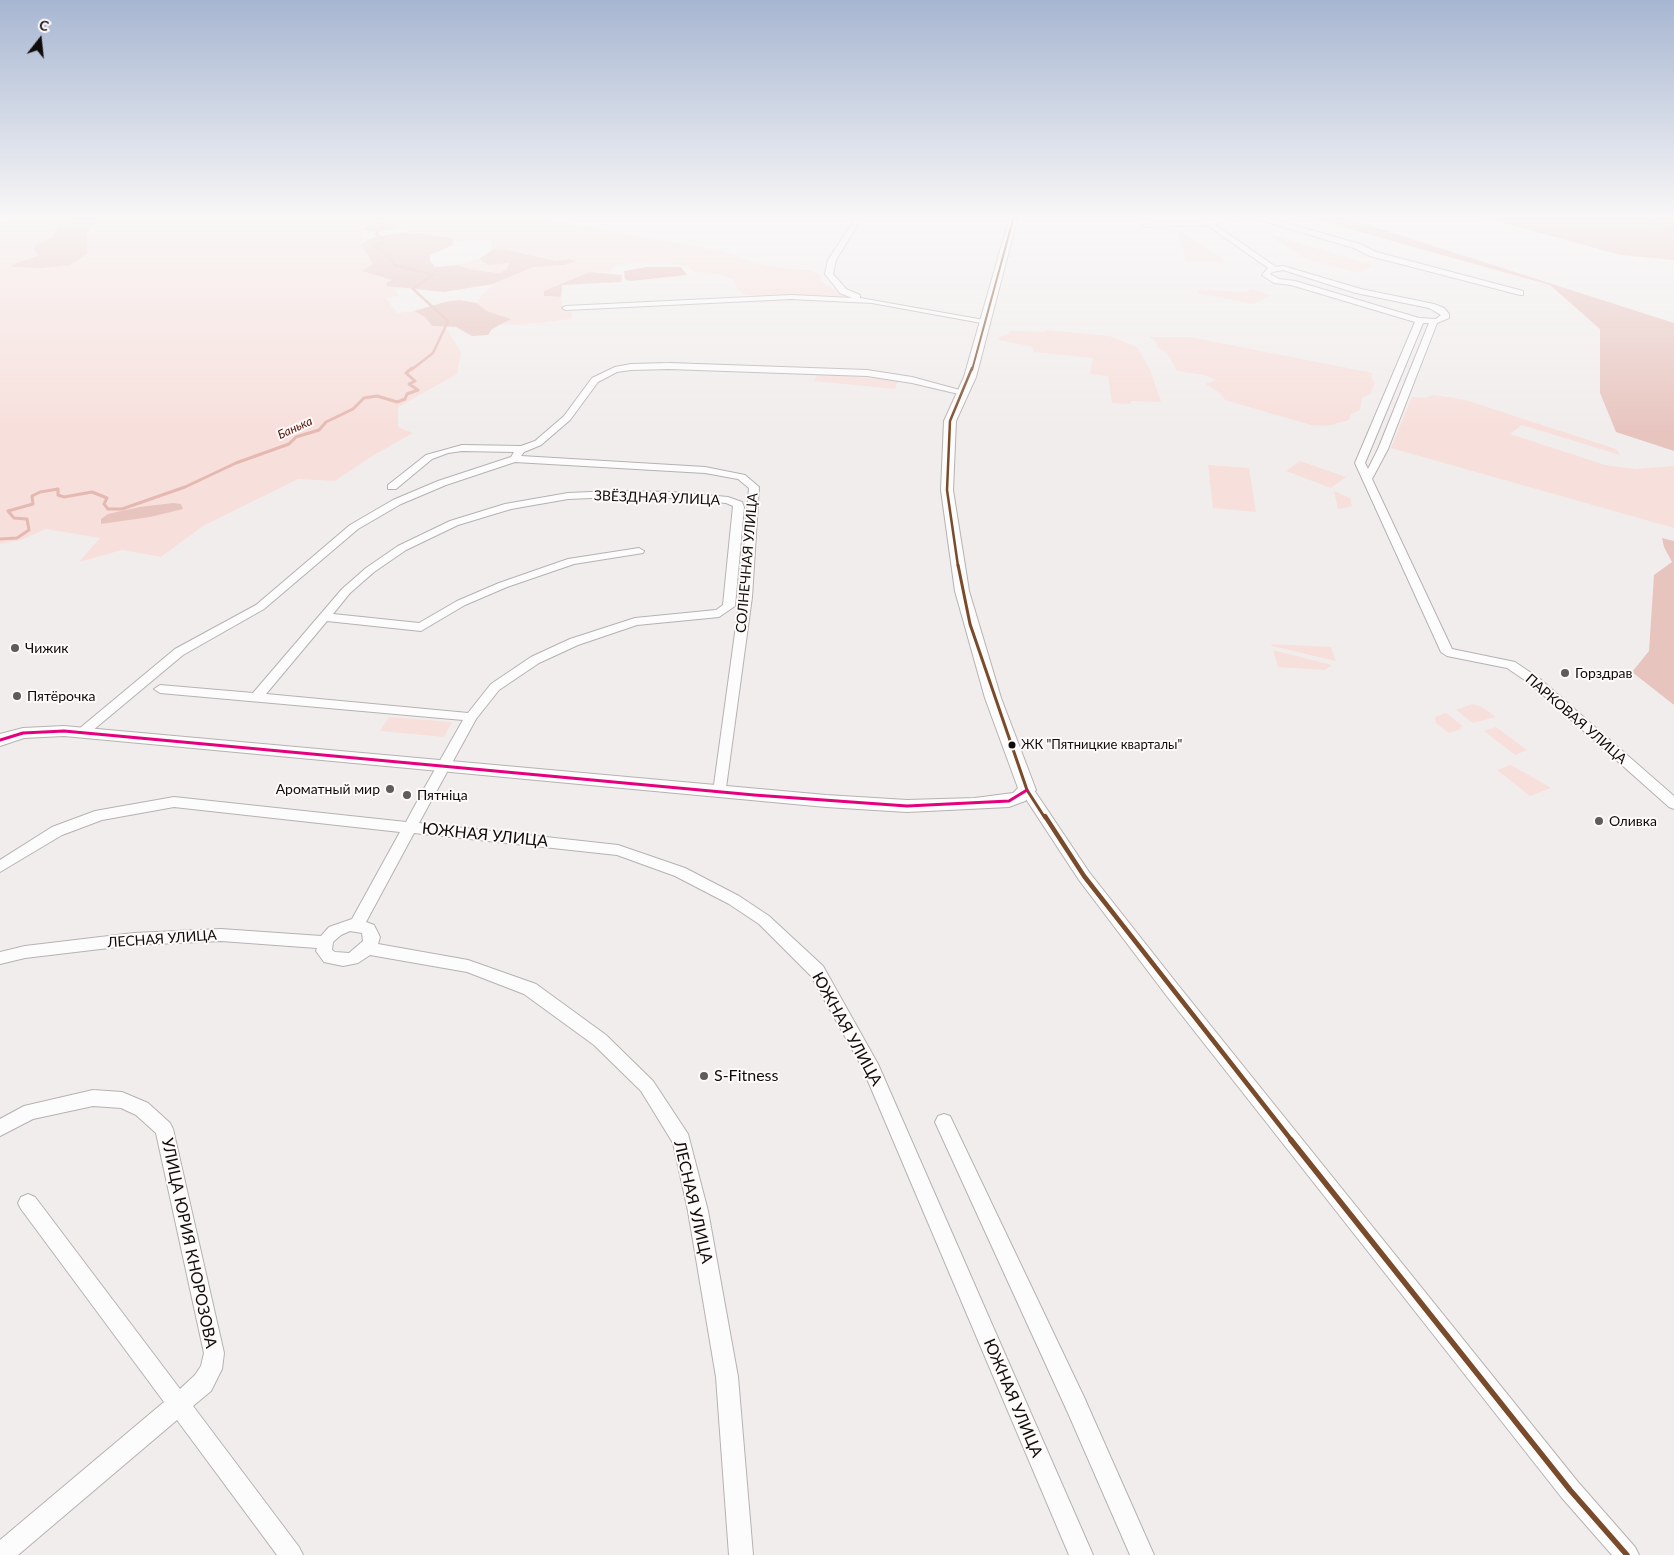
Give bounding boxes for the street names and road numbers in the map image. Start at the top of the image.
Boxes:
street label: ЗВЁЗДНАЯ УЛИЦА [594,487,720,509]
street label: СОЛНЕЧНАЯ УЛИЦА [733,492,761,634]
street label: ПАРКОВАЯ УЛИЦА [1522,670,1630,768]
street label: ЮЖНАЯ УЛИЦА [421,819,549,851]
street label: ЛЕСНАЯ УЛИЦА [107,927,217,951]
street label: ЮЖНАЯ УЛИЦА [808,969,886,1089]
street label: УЛИЦА ЮРИЯ КНОРОЗОВА [157,1136,221,1350]
street label: ЛЕСНАЯ УЛИЦА [670,1139,716,1265]
street label: ЮЖНАЯ УЛИЦА [979,1336,1047,1460]

